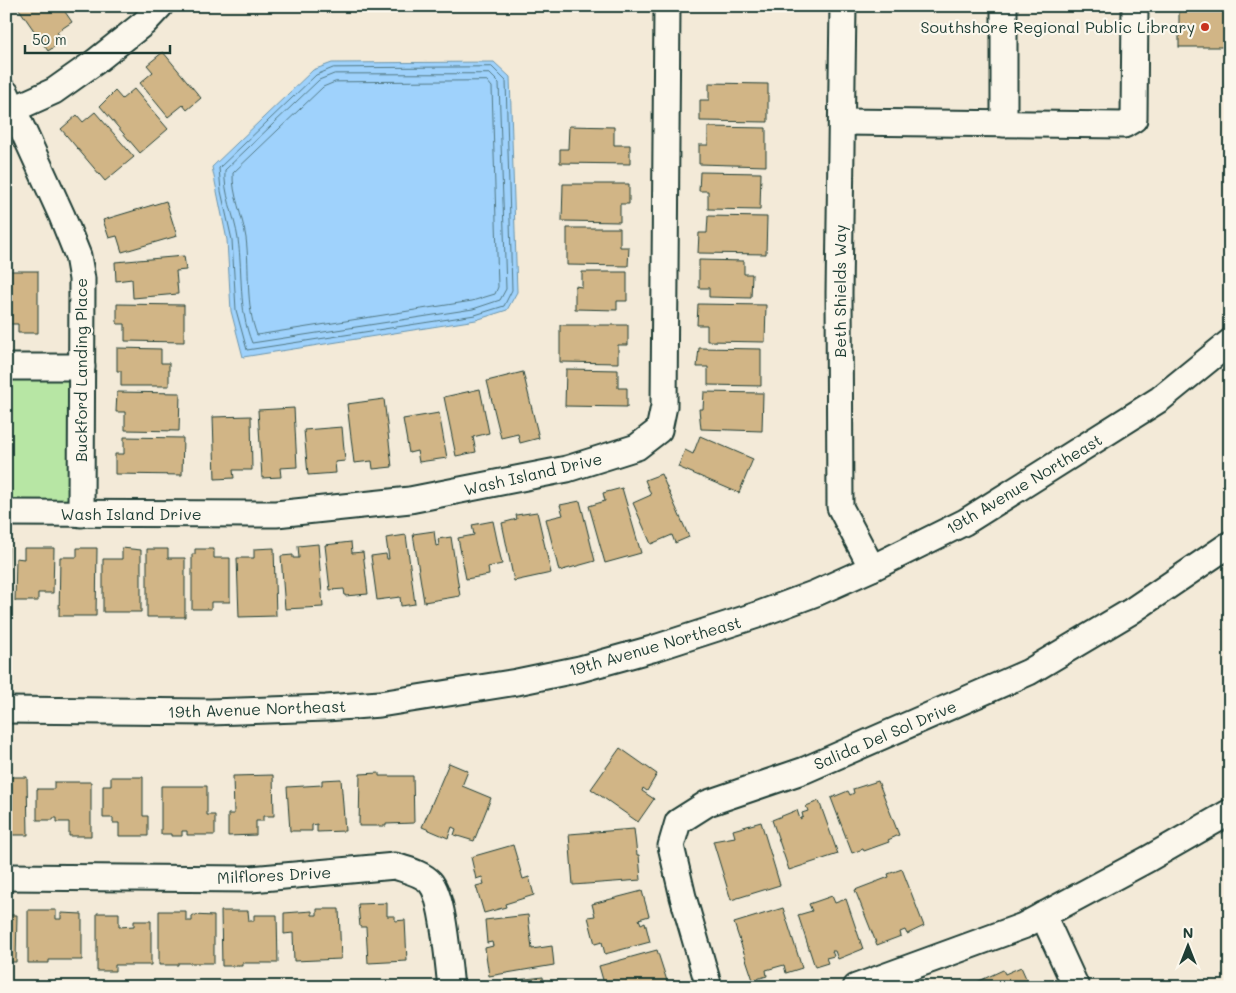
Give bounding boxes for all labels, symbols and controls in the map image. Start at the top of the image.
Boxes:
place label: Southshore Regional Public Library [921,16,1195,37]
marker: Southshore Regional Public Library [1199,21,1211,33]
scale bar [25,22,170,54]
text: 50 m [32,29,67,49]
street label: Beth Shields Way [829,224,850,358]
street label: Buckford Landing Place [70,278,91,462]
street label: 19th Avenue Northeast [942,429,1106,539]
street label: Wash Island Drive [462,447,604,500]
street label: Wash Island Drive [60,503,202,524]
street label: 19th Avenue Northeast [566,611,743,680]
street label: 19th Avenue Northeast [167,695,346,722]
street label: Salida Del Sol Drive [810,695,959,774]
street label: Milflores Drive [216,861,332,888]
north arrow [1164,920,1214,970]
text: N [1183,923,1193,942]

